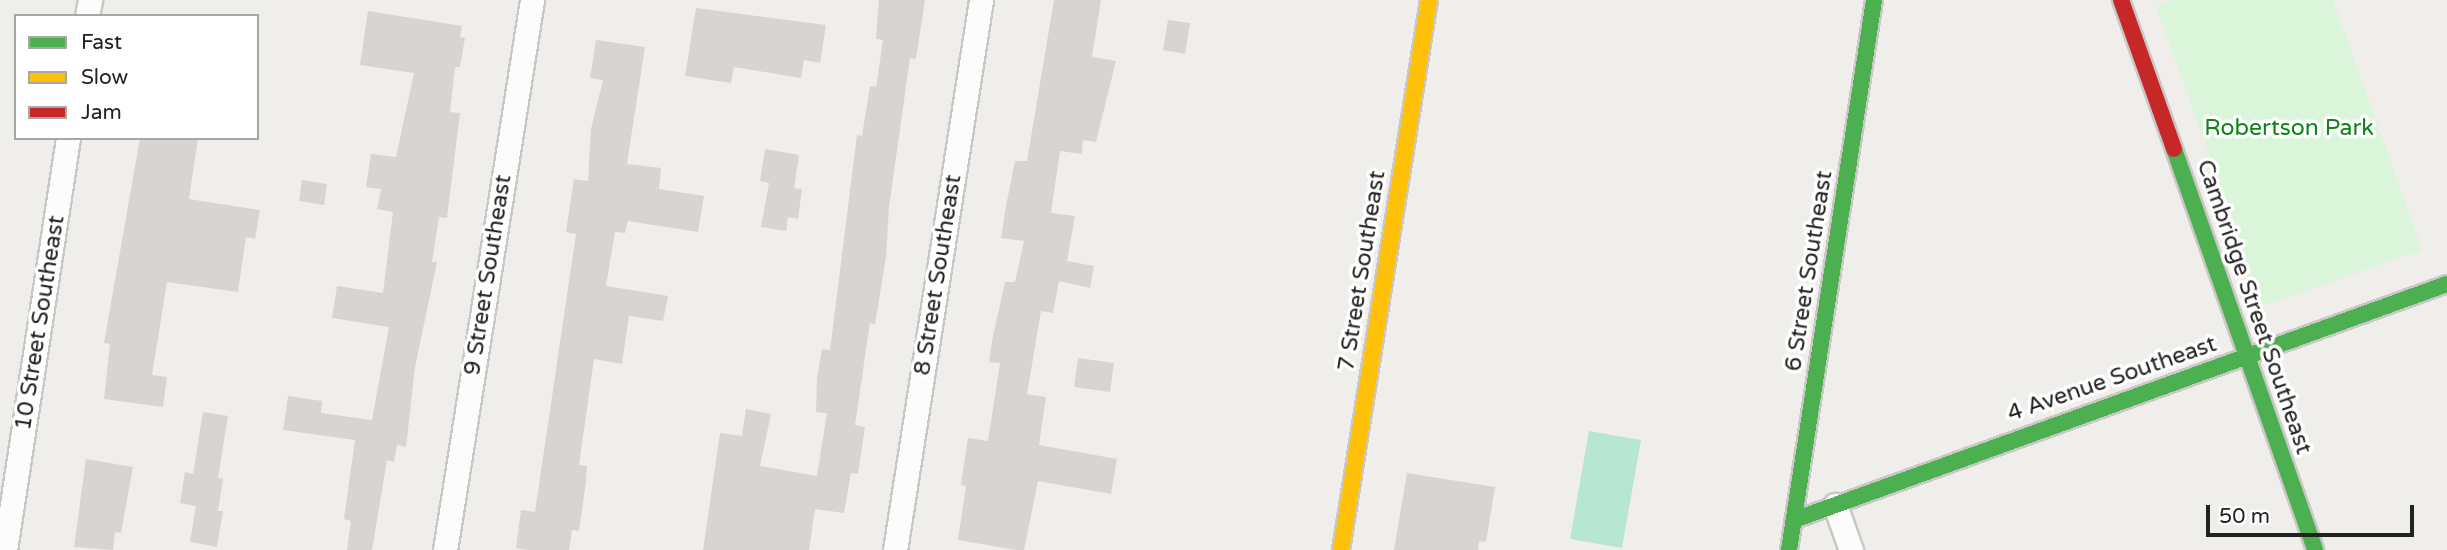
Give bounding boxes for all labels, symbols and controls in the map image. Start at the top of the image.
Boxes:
legend [14,14,259,140]
text: Fast [81,30,122,55]
text: Slow [81,65,128,90]
text: Jam [81,100,122,125]
park label: Robertson Park [2204,114,2374,142]
street label: Cambridge Street Southeast [2191,156,2317,458]
street label: 7 Street Southeast [1333,169,1391,373]
street label: 6 Street Southeast [1780,169,1838,373]
street label: 9 Street Southeast [459,173,517,377]
street label: 8 Street Southeast [909,173,967,377]
street label: 10 Street Southeast [9,214,71,432]
street label: 4 Avenue Southeast [2004,330,2220,428]
scale bar [2209,490,2417,534]
text: 50 m [2219,504,2270,529]

